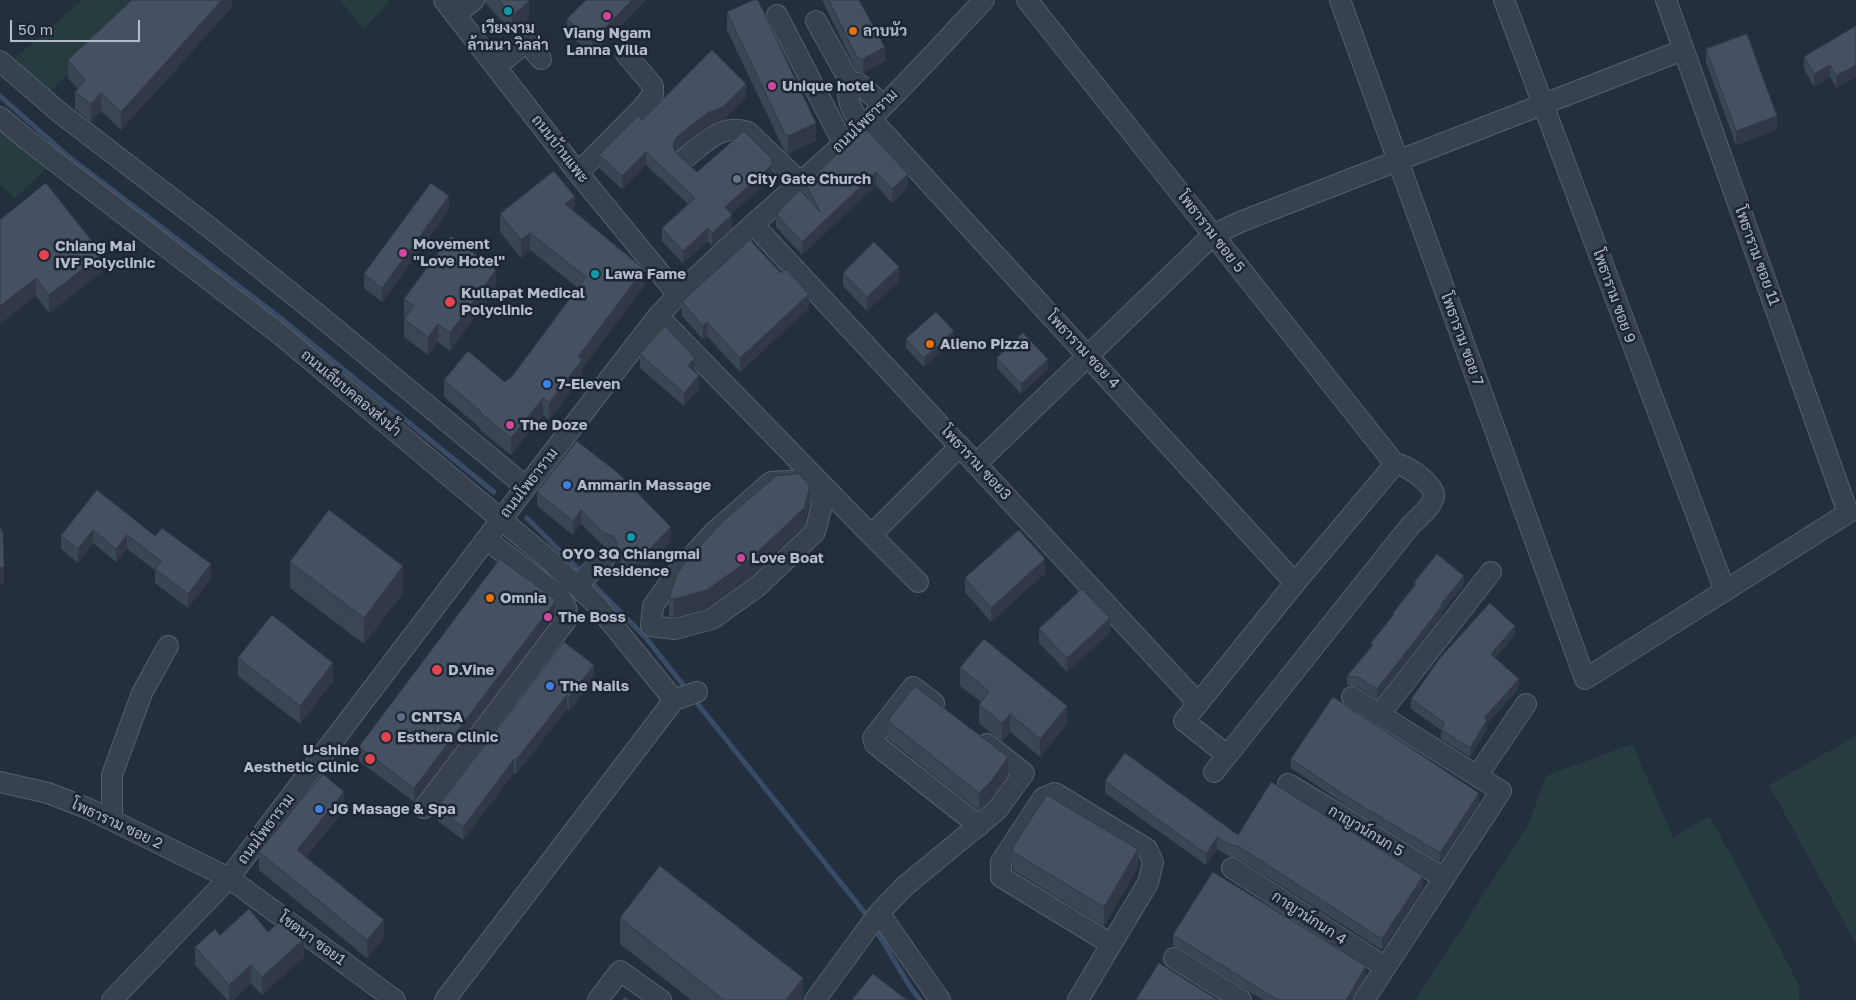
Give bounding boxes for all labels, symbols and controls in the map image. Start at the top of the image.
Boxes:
marker: เวียงงาม ล้านนา วิลล่า [502,5,514,17]
scale bar [12,10,142,42]
marker: Viang Ngam Lanna Villa [601,10,613,22]
place label: เวียงงาม ล้านนา วิลล่า [467,19,549,54]
text: 50 m [18,20,53,38]
place label: ลาบนัว [863,22,907,40]
place label: Viang Ngam Lanna Villa [563,24,651,59]
marker: ลาบนัว [847,25,859,37]
place label: Unique hotel [782,77,875,95]
marker: Unique hotel [766,80,778,92]
street label: ถนนโพธาราม [829,86,901,156]
street label: ถนนบ้านแพะ [528,111,592,187]
place label: City Gate Church [747,170,871,188]
marker: City Gate Church [731,173,743,185]
street label: โพธาราม ซอย 5 [1174,188,1248,276]
street label: โพธาราม ซอย 11 [1731,204,1783,308]
place label: Movement "Love Hotel" [413,235,505,270]
place label: Chiang Mai IVF Polyclinic [55,237,155,272]
street label: โพธาราม ซอย 9 [1589,246,1639,346]
marker: Movement "Love Hotel" [397,247,409,259]
marker: Chiang Mai IVF Polyclinic [37,248,51,262]
place label: Lawa Fame [605,265,686,283]
marker: Lawa Fame [589,268,601,280]
place label: Kullapat Medical Polyclinic [461,284,585,319]
street label: โพธาราม ซอย 7 [1437,290,1487,388]
marker: Kullapat Medical Polyclinic [443,295,457,309]
street label: โพธาราม ซอย 4 [1043,308,1123,392]
place label: Alieno Pizza [940,335,1029,353]
marker: Alieno Pizza [924,338,936,350]
street label: ถนนเลียบคลองส่งน้ำ [297,346,405,440]
place label: 7-Eleven [557,375,620,393]
marker: 7-Eleven [541,378,553,390]
place label: The Doze [520,416,588,434]
marker: The Doze [504,419,516,431]
street label: โพธาราม ซอย3 [937,422,1015,504]
street label: ถนนโพธาราม [496,445,562,521]
place label: Ammarin Massage [577,476,711,494]
marker: Ammarin Massage [561,479,573,491]
marker: OYO 3Q Chiangmai Residence [625,531,637,543]
place label: OYO 3Q Chiangmai Residence [562,545,700,580]
place label: Love Boat [751,549,824,567]
marker: Love Boat [735,552,747,564]
place label: Omnia [500,589,547,607]
marker: Omnia [484,592,496,604]
place label: The Boss [558,608,626,626]
marker: The Boss [542,611,554,623]
place label: D.Vine [448,661,494,679]
marker: D.Vine [430,663,444,677]
place label: The Nails [560,677,629,695]
marker: The Nails [544,680,556,692]
place label: CNTSA [411,708,463,726]
marker: CNTSA [395,711,407,723]
place label: Esthera Clinic [397,728,498,746]
marker: Esthera Clinic [379,730,393,744]
place label: U-shine Aesthetic Clinic [243,741,359,776]
marker: U-shine Aesthetic Clinic [363,752,377,766]
street label: ถนนโพธาราม [234,790,298,868]
street label: โพธาราม ซอย 2 [69,795,165,853]
place label: JG Masage & Spa [329,800,456,818]
street label: กาญวน์กนก 5 [1325,801,1407,861]
marker: JG Masage & Spa [313,803,325,815]
street label: กาญวน์กนก 4 [1268,887,1350,949]
street label: โชตนา ซอย1 [275,909,349,969]

